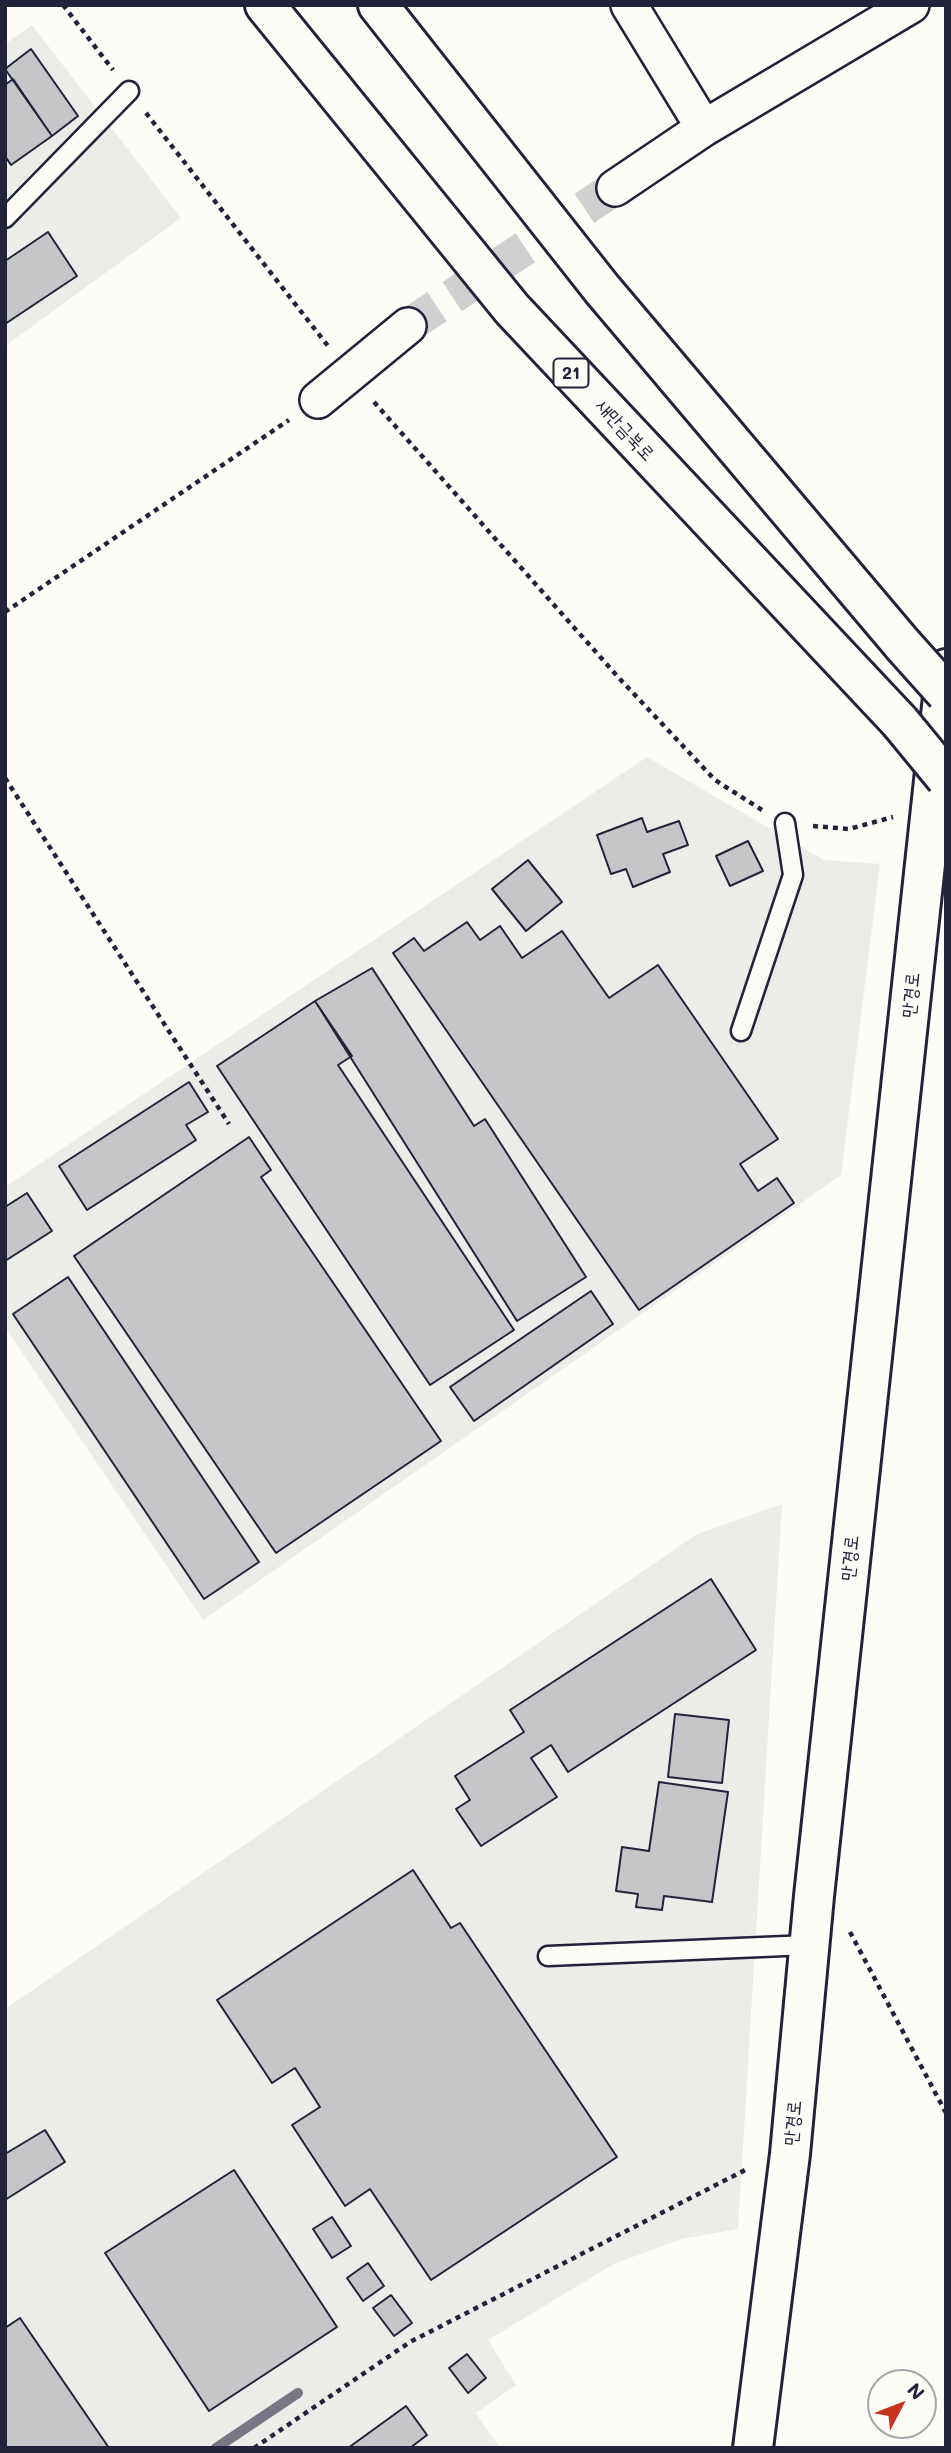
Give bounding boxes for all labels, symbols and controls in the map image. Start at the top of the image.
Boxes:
road number: 21 [554,358,588,388]
street label: 새만금북로 [591,394,659,466]
street label: 만경로 [897,971,925,1019]
street label: 만경로 [836,1534,864,1582]
street label: 만경로 [780,2099,806,2147]
north arrow [867,2369,937,2439]
text: N [902,2377,931,2405]

